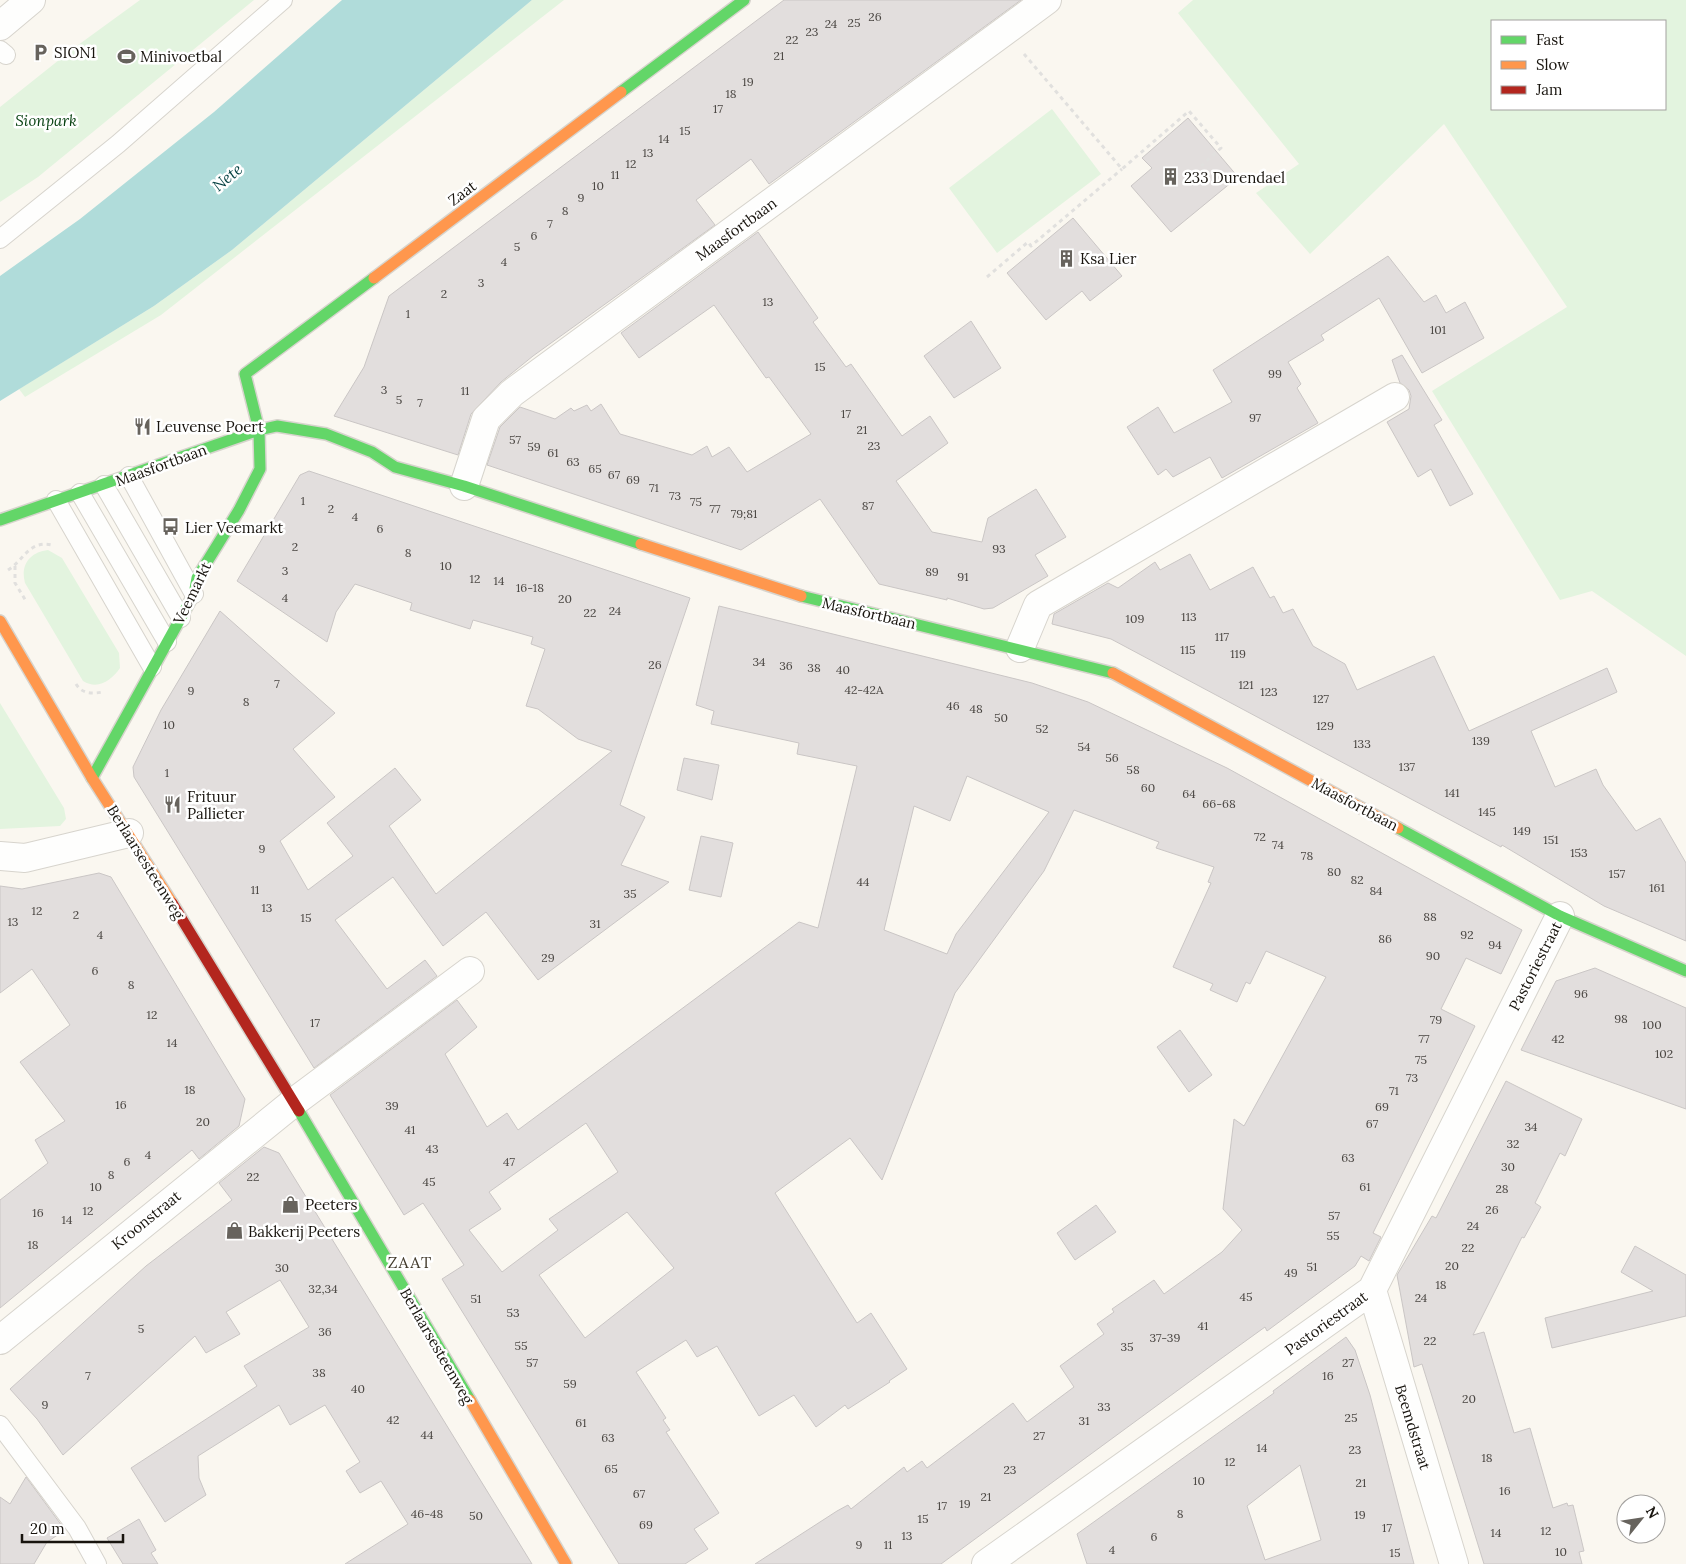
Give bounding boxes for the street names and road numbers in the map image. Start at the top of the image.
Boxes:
street label: Zaat [444,176,480,210]
street label: Maasfortbaan [692,193,780,265]
street label: Maasfortbaan [113,440,209,490]
street label: Veemarkt [168,559,215,628]
street label: Maasfortbaan [820,593,918,633]
street label: Maasfortbaan [1308,773,1402,835]
street label: Berlaarsesteenweg [103,801,189,923]
street label: Pastoriestraat [1504,918,1566,1014]
street label: Kroonstraat [108,1186,185,1254]
street label: Berlaarsesteenweg [396,1284,478,1408]
street label: Pastoriestraat [1281,1287,1371,1359]
street label: Beemdstraat [1391,1382,1435,1472]

